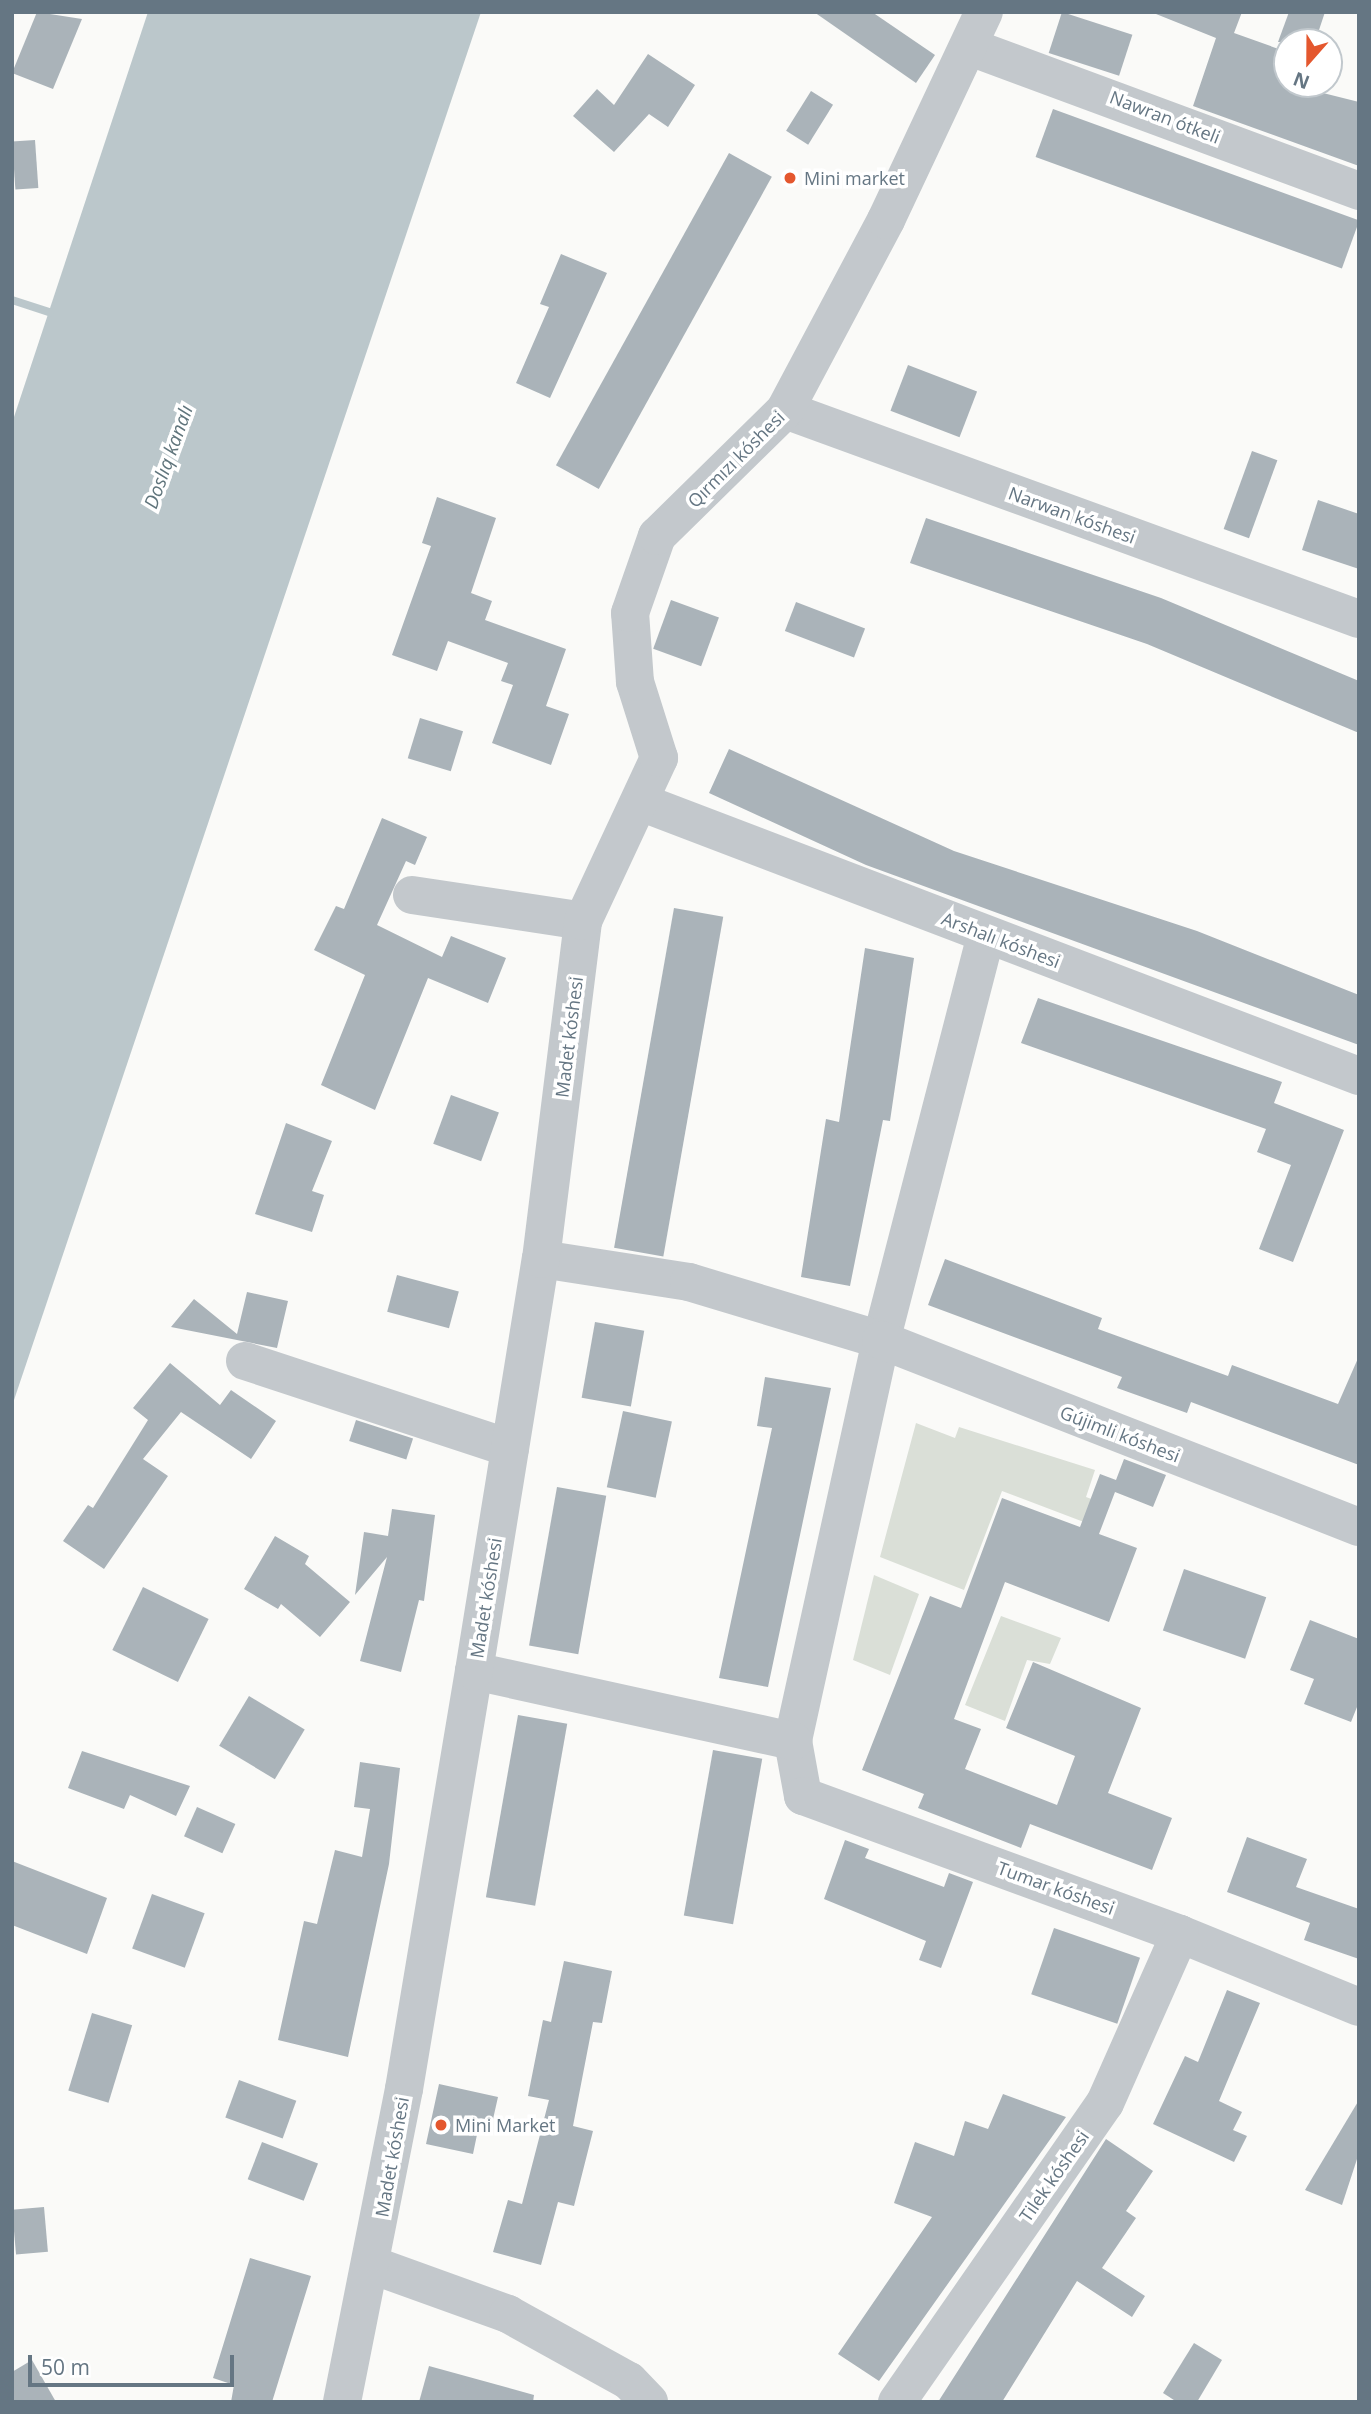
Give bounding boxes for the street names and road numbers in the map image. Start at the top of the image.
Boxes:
street label: Nawran ótkeli [1107,86,1223,148]
street label: Qırmızı kóshesi [683,406,789,512]
street label: Narwan kóshesi [1005,482,1139,548]
street label: Arshalı kóshesi [939,907,1063,973]
street label: Madet kóshesi [551,975,587,1099]
street label: Gújimli kóshesi [1057,1401,1183,1467]
street label: Madet kóshesi [466,1536,506,1660]
street label: Tumar kóshesi [995,1857,1117,1919]
street label: Madet kóshesi [371,2095,413,2219]
street label: Tilek kóshesi [1015,2126,1093,2226]

